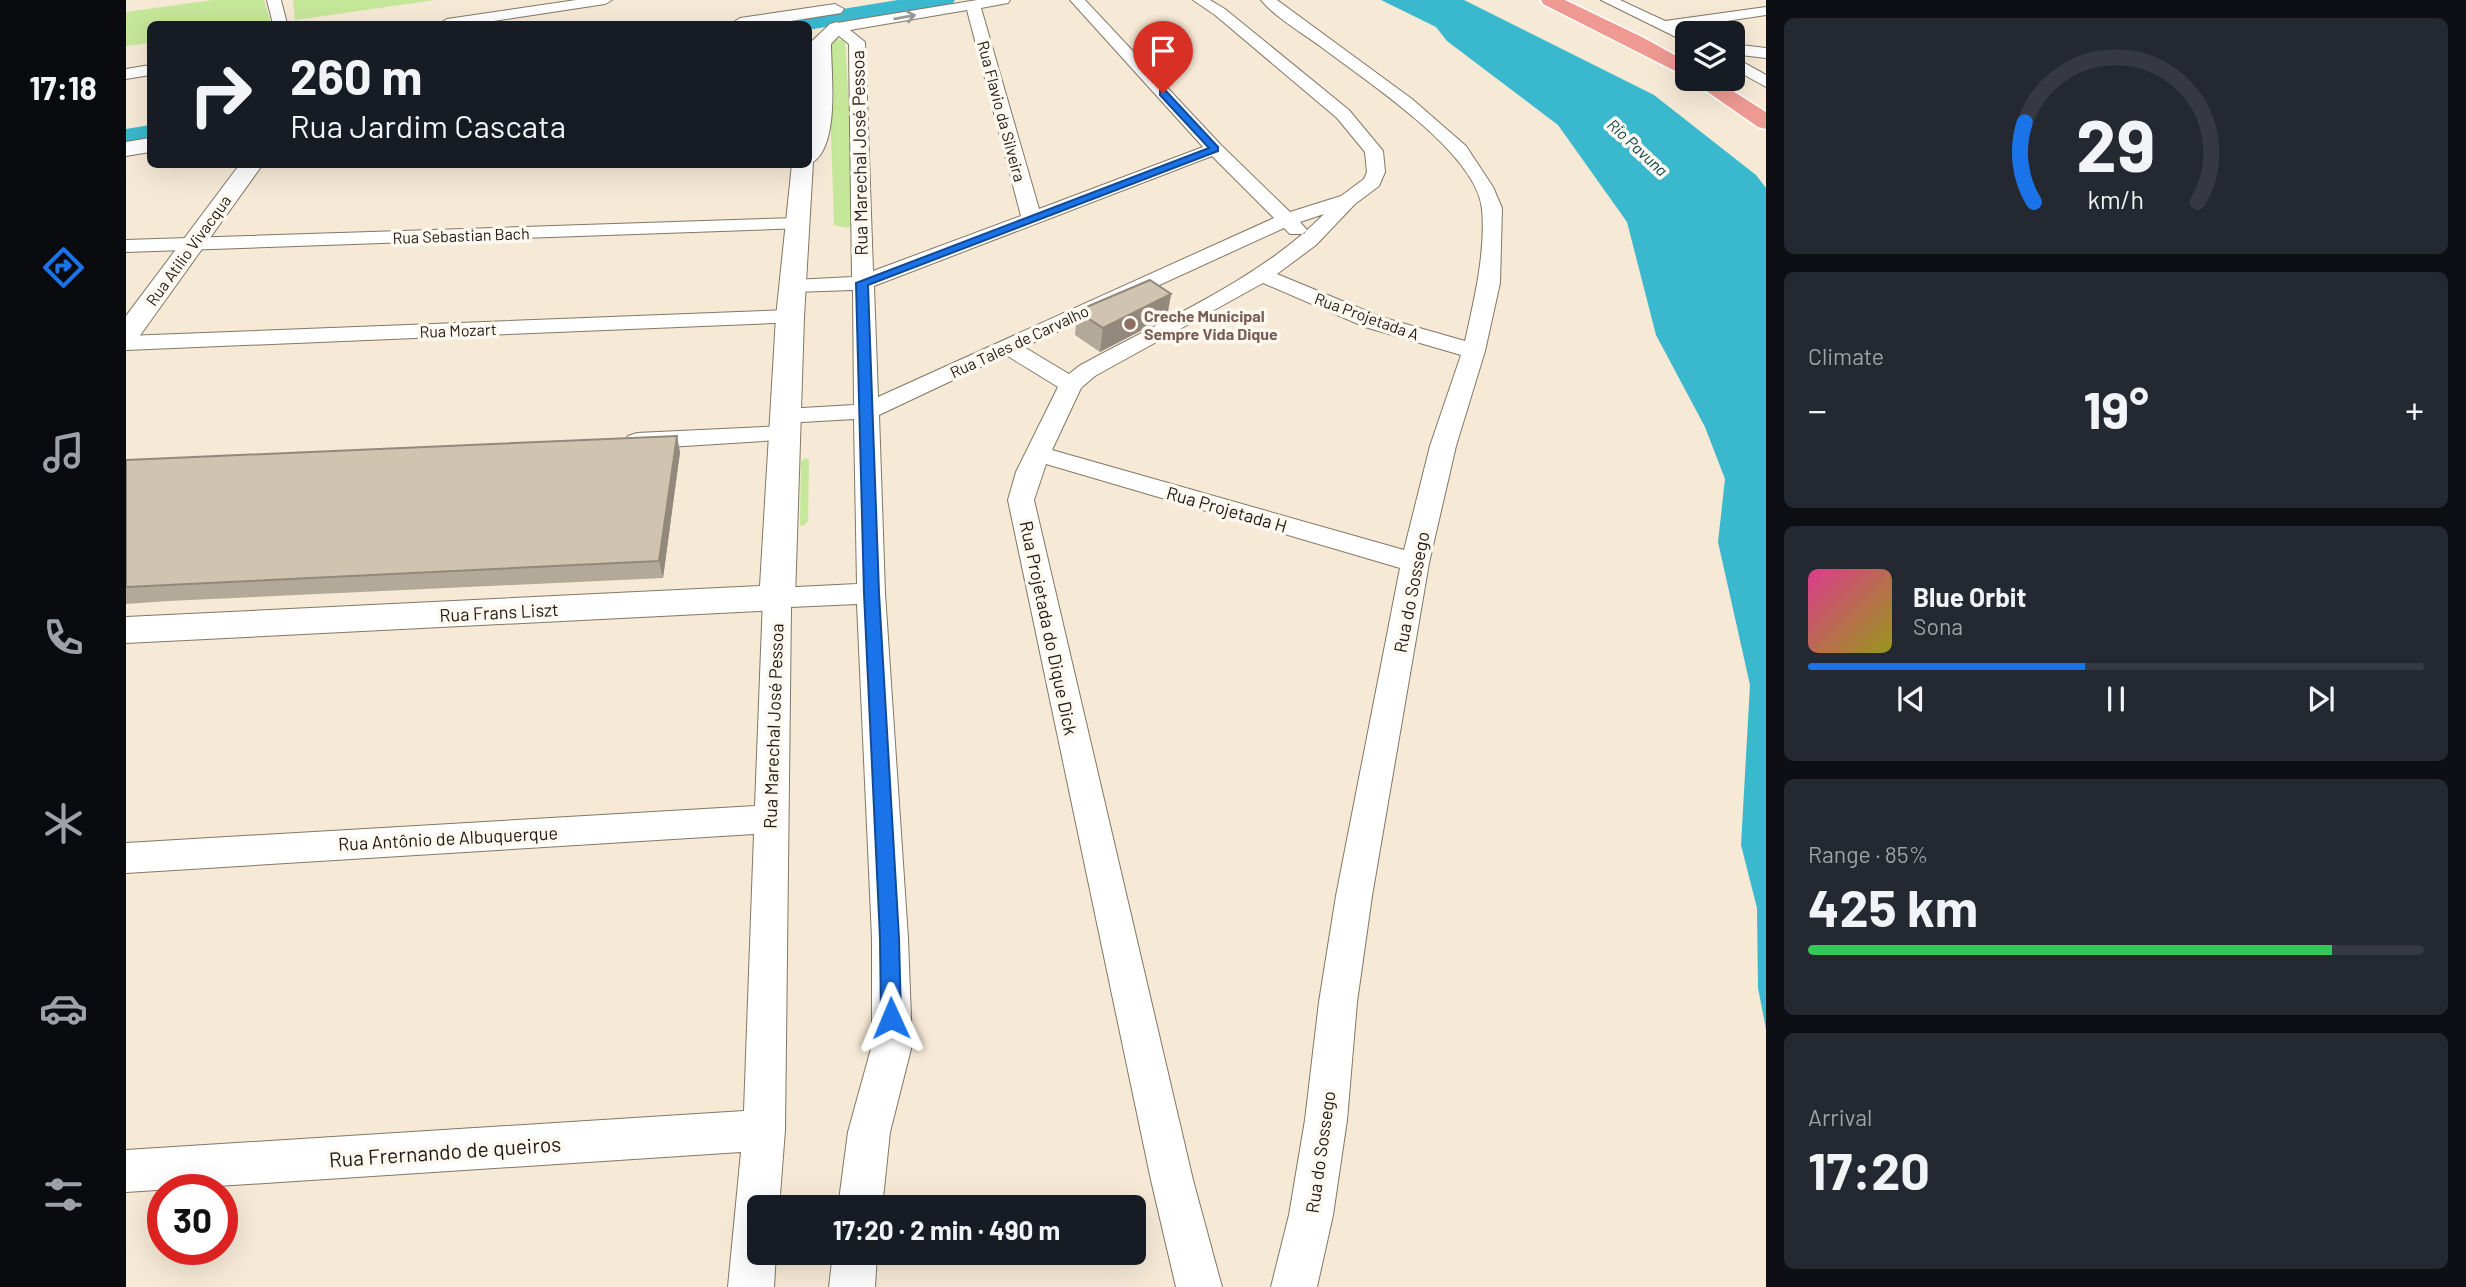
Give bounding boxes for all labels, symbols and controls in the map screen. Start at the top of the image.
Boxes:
one-way arrow [893,10,916,23]
pin [1133,21,1193,93]
map controls [1675,21,1745,91]
button: layers [1675,21,1745,91]
icon: arrive [1144,32,1182,70]
street label: Rua Flavio da Silveira [974,38,1030,184]
text: 260 m [290,46,422,105]
icon: right [175,49,266,140]
street label: Rua Marechal José Pessoa [846,50,872,256]
text: 17:18 [29,68,97,106]
text: 29 [2076,99,2156,187]
text: Rua Jardim Cascata [290,106,566,144]
water label: Rio Pavuna [1604,114,1672,180]
text: km/h [2088,184,2144,214]
street label: Rua Atilio Vivacqua [142,191,234,309]
street label: Rua Sebastian Bach [392,223,530,247]
icon: directions [39,243,88,292]
street label: Rua Projetada A [1312,288,1422,344]
street label: Rua Tales de Carvalho [947,301,1091,381]
place label: Creche Municipal Sempre Vida Dique [1144,306,1278,343]
marker: Creche Municipal Sempre Vida Dique [1122,316,1138,332]
street label: Rua Mozart [419,319,497,341]
text: Climate [1808,342,1884,370]
text: 19° [2083,377,2149,439]
text: − [1808,386,1827,432]
text: + [2405,386,2424,432]
icon: music [39,428,88,477]
street label: Rua Projetada H [1164,481,1290,537]
street label: Rua Projetada do Dique Dick [1016,519,1082,737]
street label: Rua do Sossego [1388,529,1434,655]
text: Blue Orbit [1913,581,2026,612]
street label: Rua Frans Liszt [439,598,559,626]
text: Sona [1913,612,1963,640]
icon: phone [39,613,88,662]
street label: Rua Marechal José Pessoa [758,623,788,829]
icon: previous [1892,680,1930,718]
icon: pause [2097,680,2135,718]
icon: next [2302,680,2340,718]
icon: climate [39,799,88,848]
street label: Rua Antônio de Albuquerque [338,821,558,855]
text: Range · 85% [1808,840,1928,868]
text: 425 km [1808,875,1978,937]
position arrow [854,981,928,1055]
icon: car [39,984,88,1033]
street label: Rua do Sossego [1301,1090,1339,1214]
text: Arrival [1808,1103,1872,1131]
street label: Rua Frernando de queiros [328,1130,562,1172]
text: 17:20 [1808,1138,1930,1200]
icon: filters [39,1170,88,1219]
speed limit sign: 30 [147,1174,238,1265]
text: 17:20 · 2 min · 490 m [833,1214,1060,1245]

